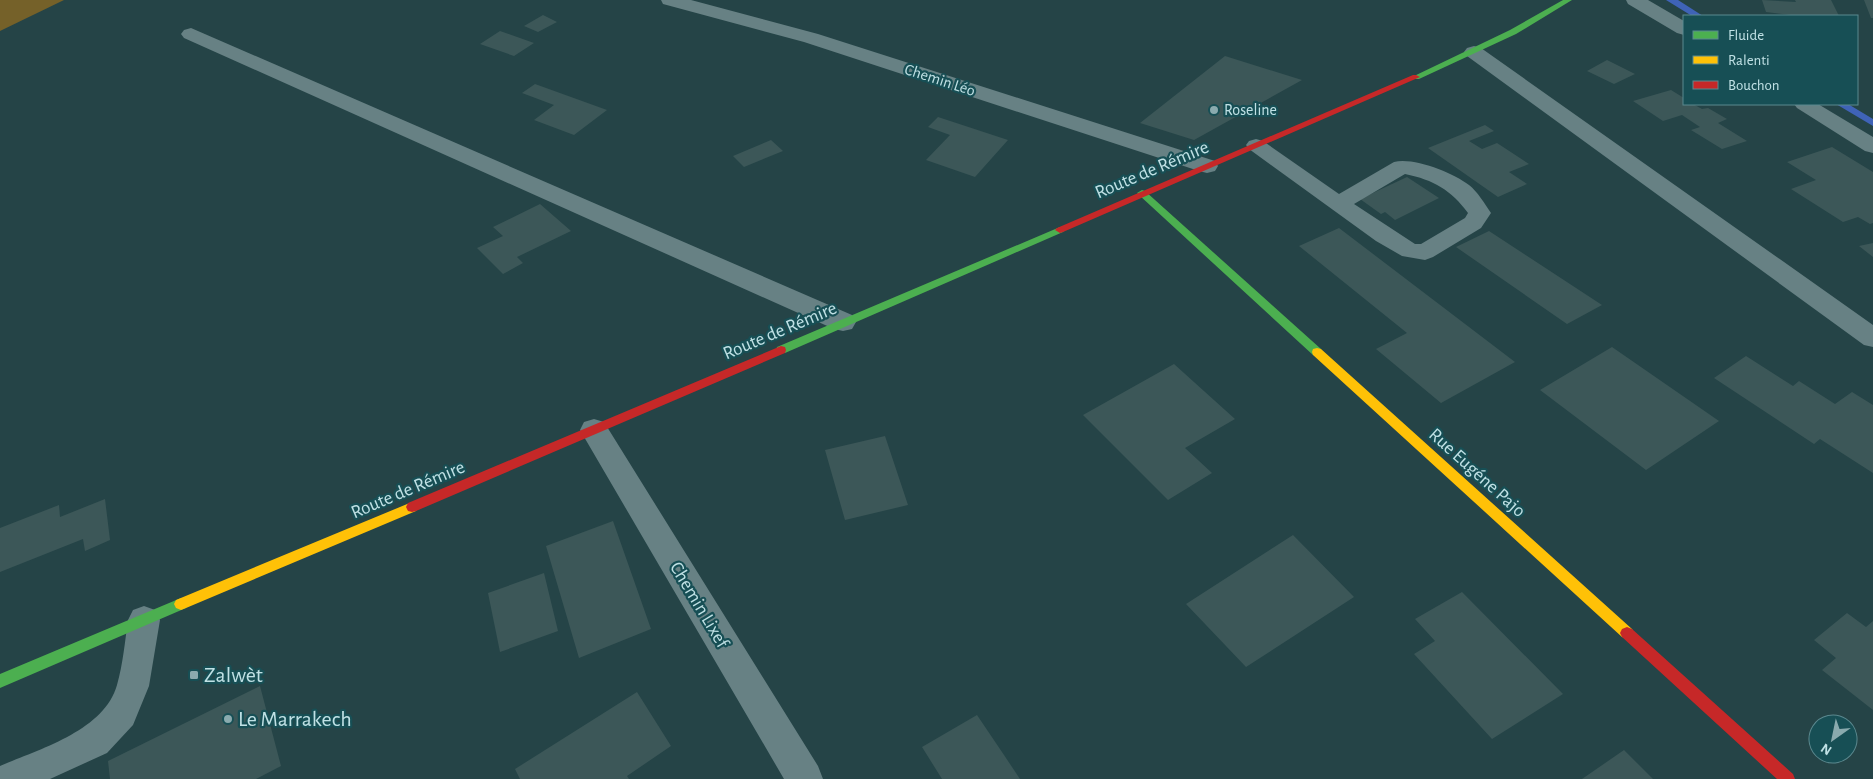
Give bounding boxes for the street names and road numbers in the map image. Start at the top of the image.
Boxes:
street label: Chemin Léo [903,61,977,99]
street label: Route de Rémire [1092,137,1212,203]
street label: Route de Rémire [720,298,840,364]
street label: Rue Eugéne Pajo [1425,425,1529,521]
street label: Route de Rémire [348,457,468,523]
street label: Chemin Lixef [666,559,733,652]

